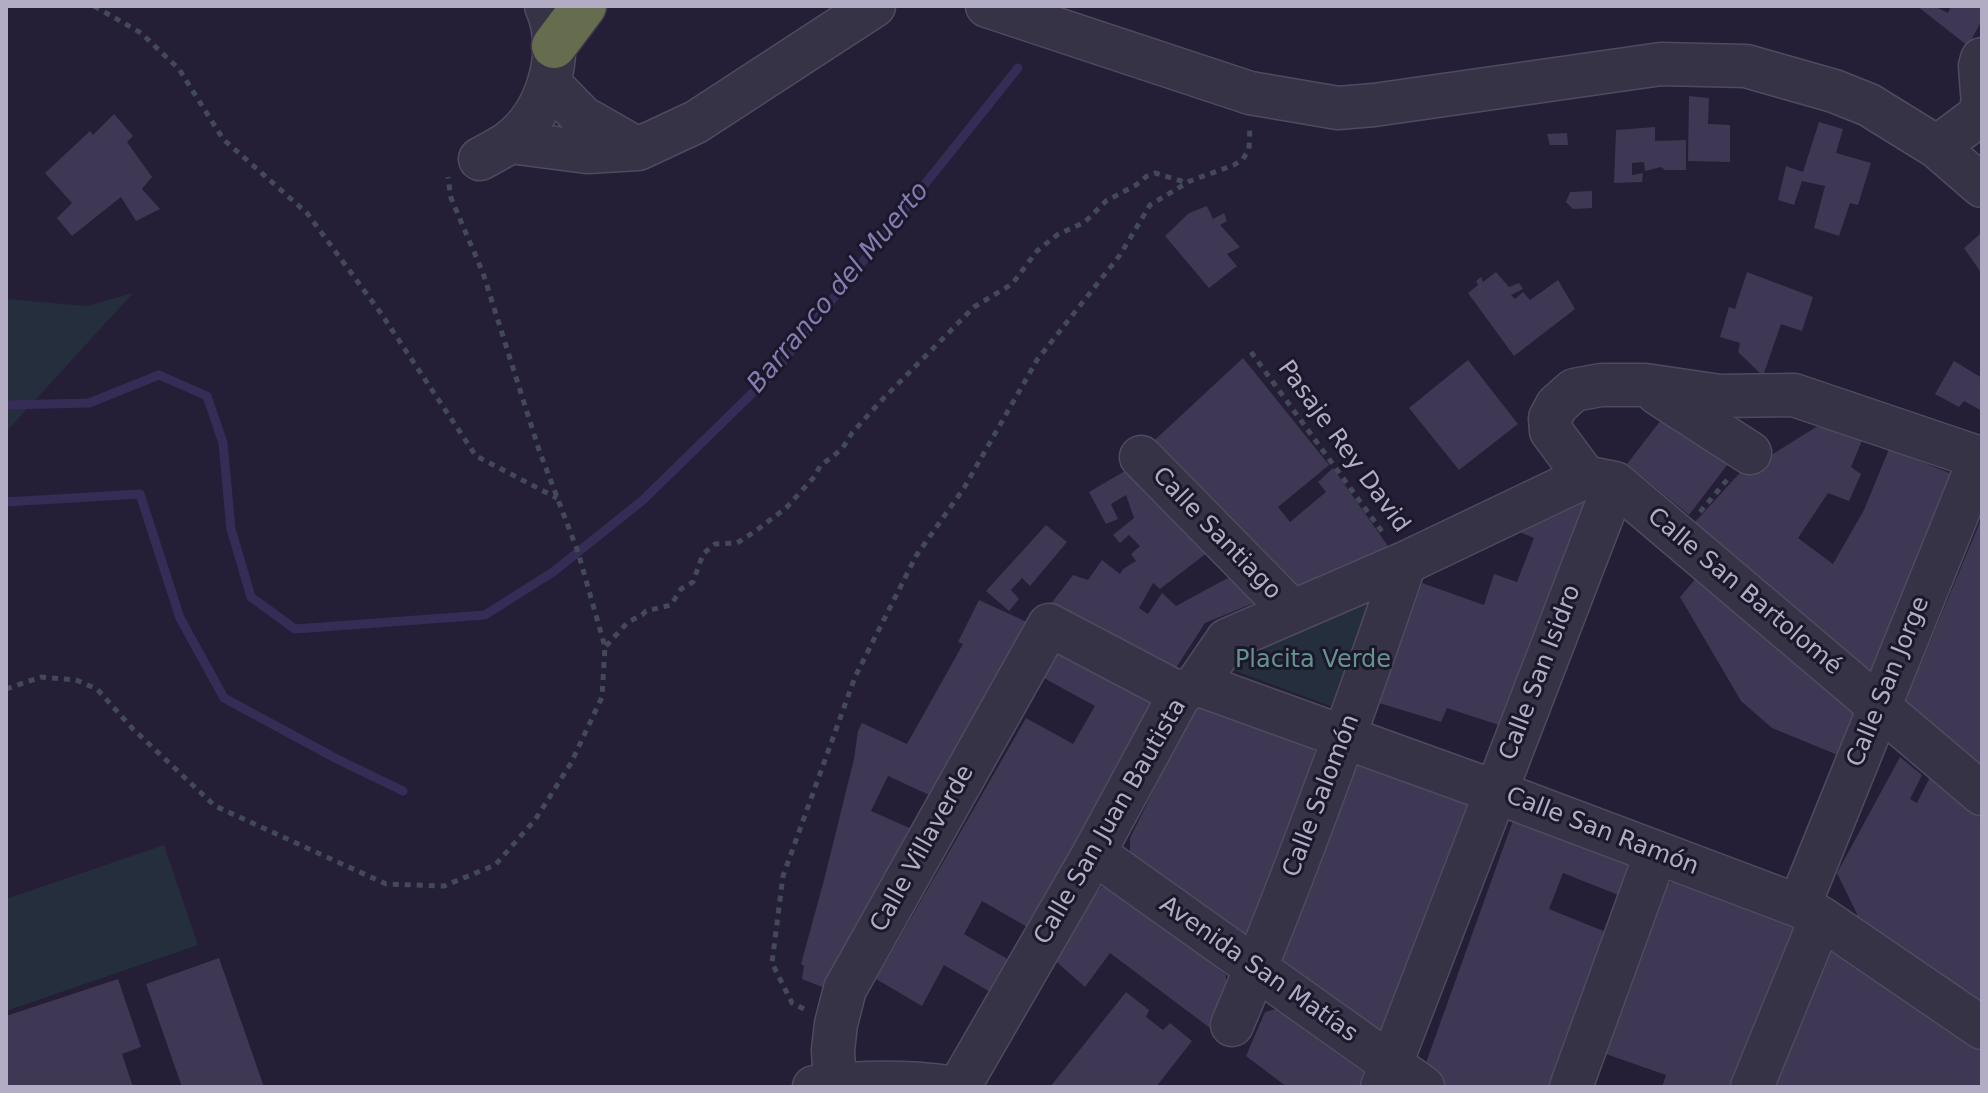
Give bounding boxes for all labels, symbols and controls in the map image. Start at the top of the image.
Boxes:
water label: Barranco del Muerto [742,176,936,400]
street label: Pasaje Rey David [1271,355,1415,539]
street label: Calle Santiago [1146,462,1286,606]
street label: Calle San Bartolomé [1641,502,1847,682]
street label: Calle San Isidro [1494,581,1588,765]
street label: Calle San Jorge [1842,593,1936,771]
park label: Placita Verde [1235,647,1391,675]
street label: Calle San Juan Bautista [1029,694,1193,950]
street label: Calle Salomón [1278,711,1366,881]
street label: Calle Villaverde [865,761,981,937]
street label: Calle San Ramón [1502,782,1702,882]
street label: Avenida San Matías [1154,891,1362,1049]

